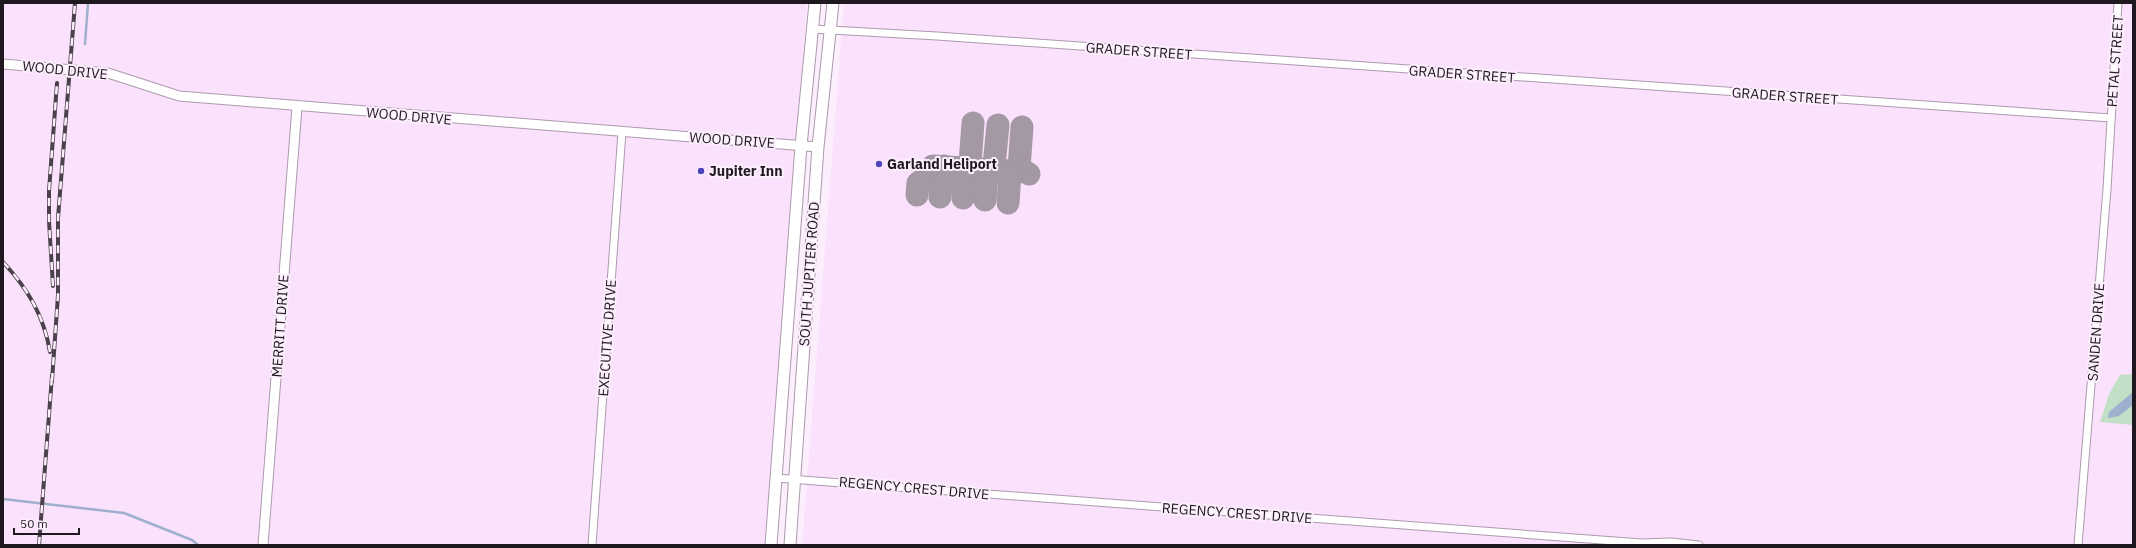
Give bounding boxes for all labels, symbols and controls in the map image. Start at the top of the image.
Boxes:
street label: PETAL STREET [2103,14,2127,108]
street label: GRADER STREET [1085,38,1193,64]
street label: WOOD DRIVE [21,57,109,83]
street label: GRADER STREET [1408,61,1516,87]
street label: GRADER STREET [1731,83,1839,109]
street label: WOOD DRIVE [366,103,452,129]
street label: WOOD DRIVE [689,128,775,152]
place label: Garland Heliport [887,155,997,173]
marker: Garland Heliport [874,159,884,169]
place label: Jupiter Inn [709,162,783,180]
marker: Jupiter Inn [696,166,706,176]
street label: SOUTH JUPITER ROAD [795,201,823,347]
street label: MERRITT DRIVE [267,274,293,378]
street label: EXECUTIVE DRIVE [594,279,620,397]
street label: SANDEN DRIVE [2084,282,2108,382]
street label: REGENCY CREST DRIVE [838,472,990,504]
street label: REGENCY CREST DRIVE [1161,499,1313,527]
scale bar [14,510,79,536]
text: 50 m [20,516,48,531]

